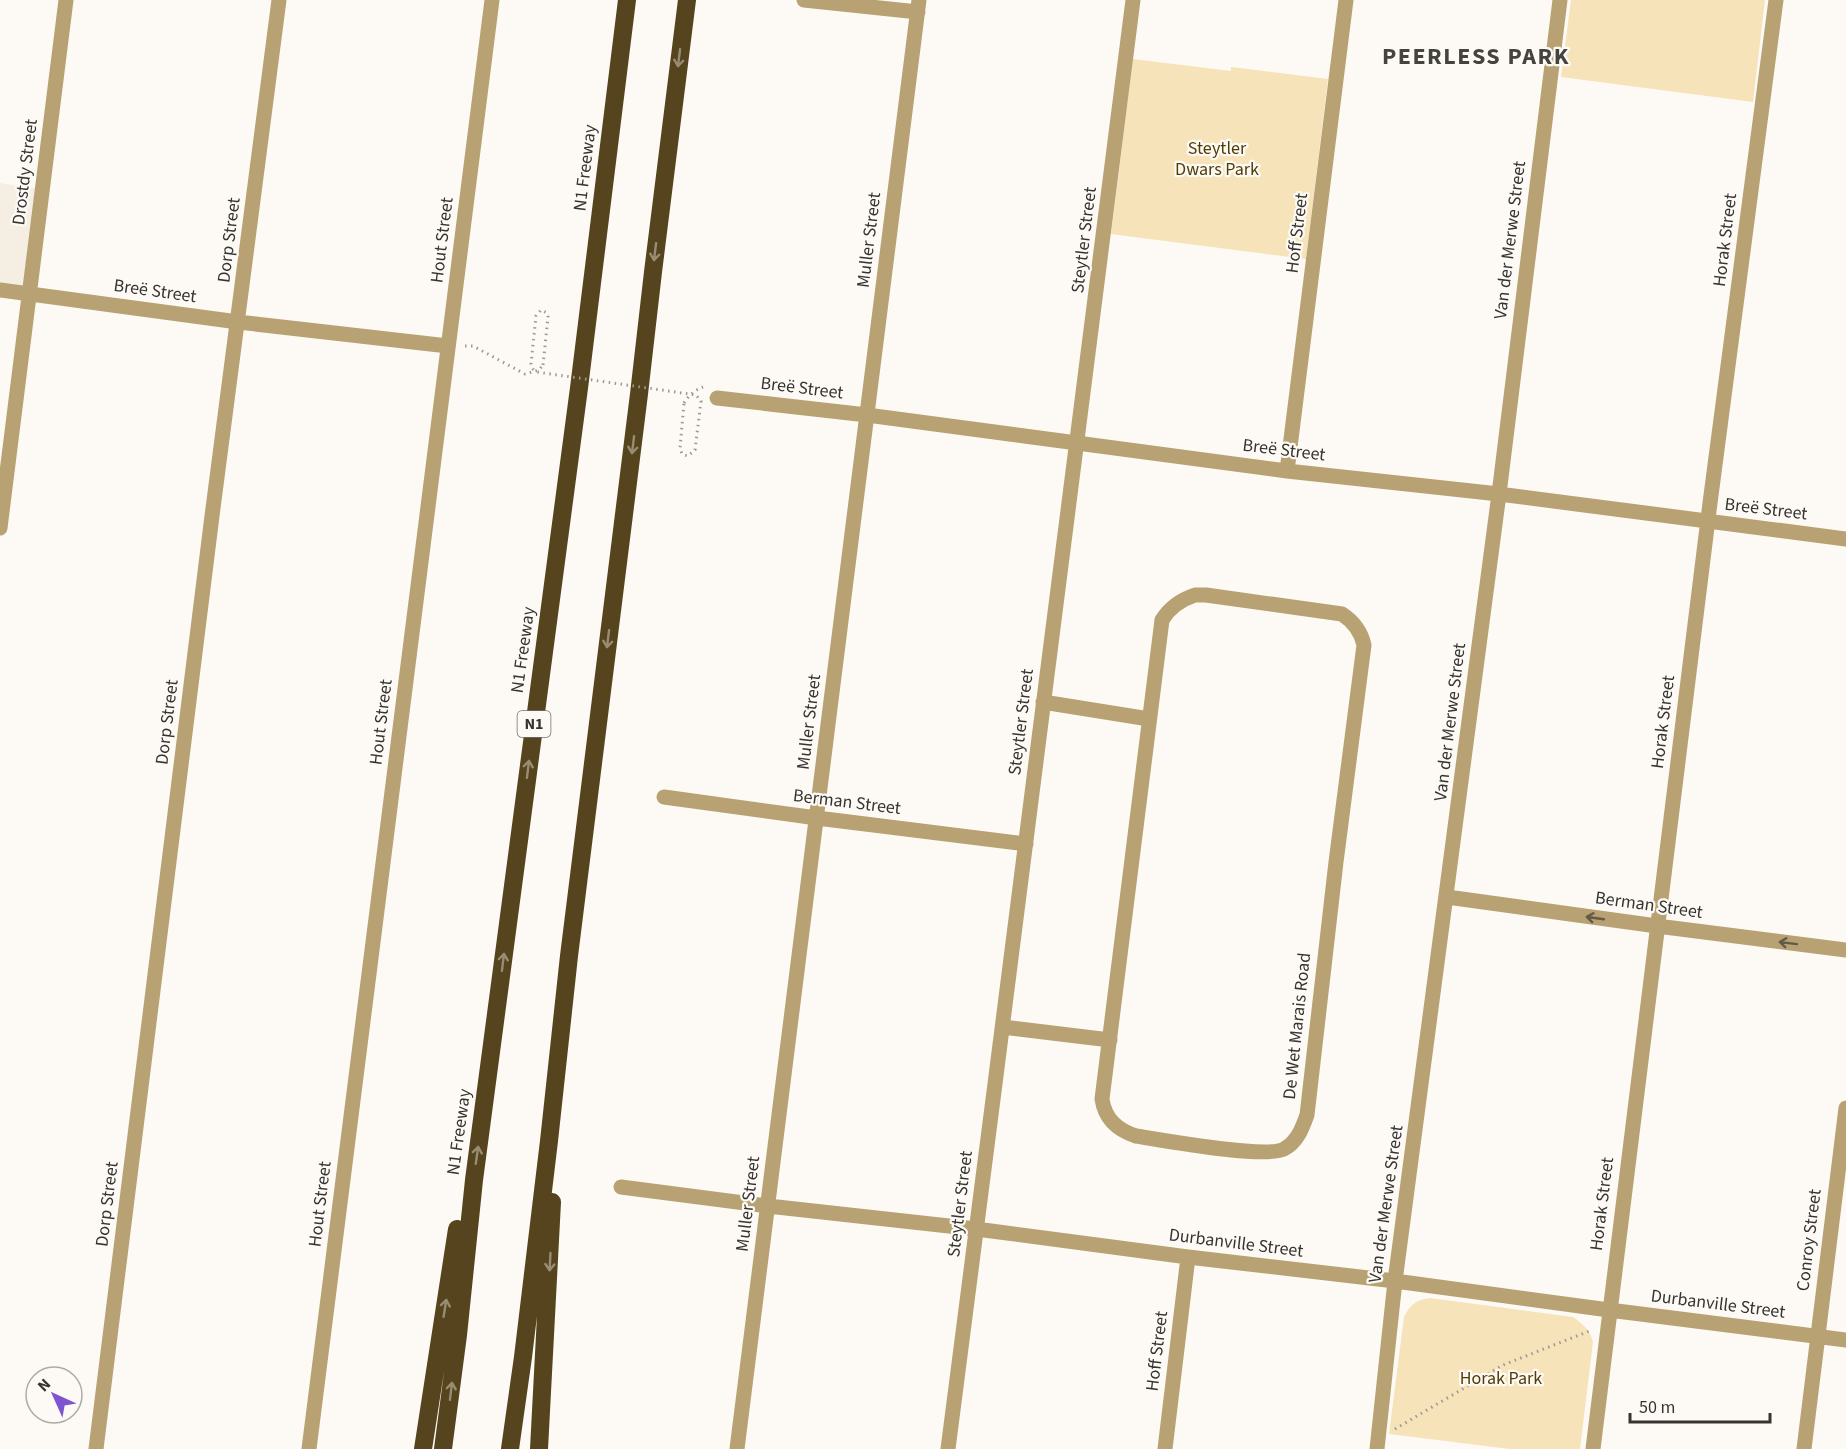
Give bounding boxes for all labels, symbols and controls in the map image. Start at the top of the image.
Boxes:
district label: PEERLESS PARK [1382,39,1570,74]
one-way arrow [673,48,684,67]
street label: Drostdy Street [6,117,44,227]
street label: N1 Freeway [567,123,603,213]
park label: Steytler Dwars Park [1175,136,1259,182]
street label: Van der Merwe Street [1488,159,1532,321]
street label: Steytler Street [1065,185,1103,295]
street label: Muller Street [851,191,887,289]
street label: Hoff Street [1280,192,1314,274]
street label: Horak Street [1707,192,1743,288]
street label: Dorp Street [211,196,247,284]
street label: Hout Street [424,196,460,284]
one-way arrow [650,241,661,261]
street label: Breë Street [112,273,198,309]
street label: Breë Street [759,371,845,405]
street label: Breë Street [1241,433,1327,467]
one-way arrow [627,435,638,455]
street label: Breë Street [1723,492,1809,526]
street label: N1 Freeway [505,605,542,695]
one-way arrow [602,628,613,648]
street label: Van der Merwe Street [1428,641,1472,803]
street label: Steytler Street [1002,667,1040,777]
street label: Muller Street [791,673,827,771]
street label: Horak Street [1645,674,1681,770]
street label: Dorp Street [149,678,185,766]
street label: Hout Street [363,678,399,766]
road number: N1 [518,711,550,737]
one-way arrow [523,759,534,779]
street label: Berman Street [792,783,902,821]
street label: Berman Street [1594,885,1704,925]
one-way arrow [1585,912,1605,923]
one-way arrow [1779,937,1798,948]
street label: De Wet Marais Road [1277,951,1317,1101]
one-way arrow [498,953,509,973]
street label: N1 Freeway [441,1087,478,1177]
street label: Van der Merwe Street [1363,1123,1409,1285]
one-way arrow [472,1146,483,1166]
street label: Steytler Street [941,1149,979,1259]
street label: Muller Street [730,1155,766,1253]
street label: Horak Street [1584,1156,1620,1252]
street label: Dorp Street [89,1160,125,1248]
street label: Hout Street [302,1160,338,1248]
street label: Conroy Street [1790,1187,1828,1293]
street label: Durbanville Street [1167,1222,1305,1264]
one-way arrow [544,1251,555,1271]
street label: Durbanville Street [1649,1283,1787,1325]
one-way arrow [439,1299,450,1319]
street label: Hoff Street [1140,1310,1174,1392]
north arrow [24,1365,84,1425]
park label: Horak Park [1460,1366,1542,1391]
text: N [33,1374,56,1397]
one-way arrow [445,1382,456,1401]
scale bar [1630,1386,1770,1424]
text: 50 m [1639,1395,1675,1420]

